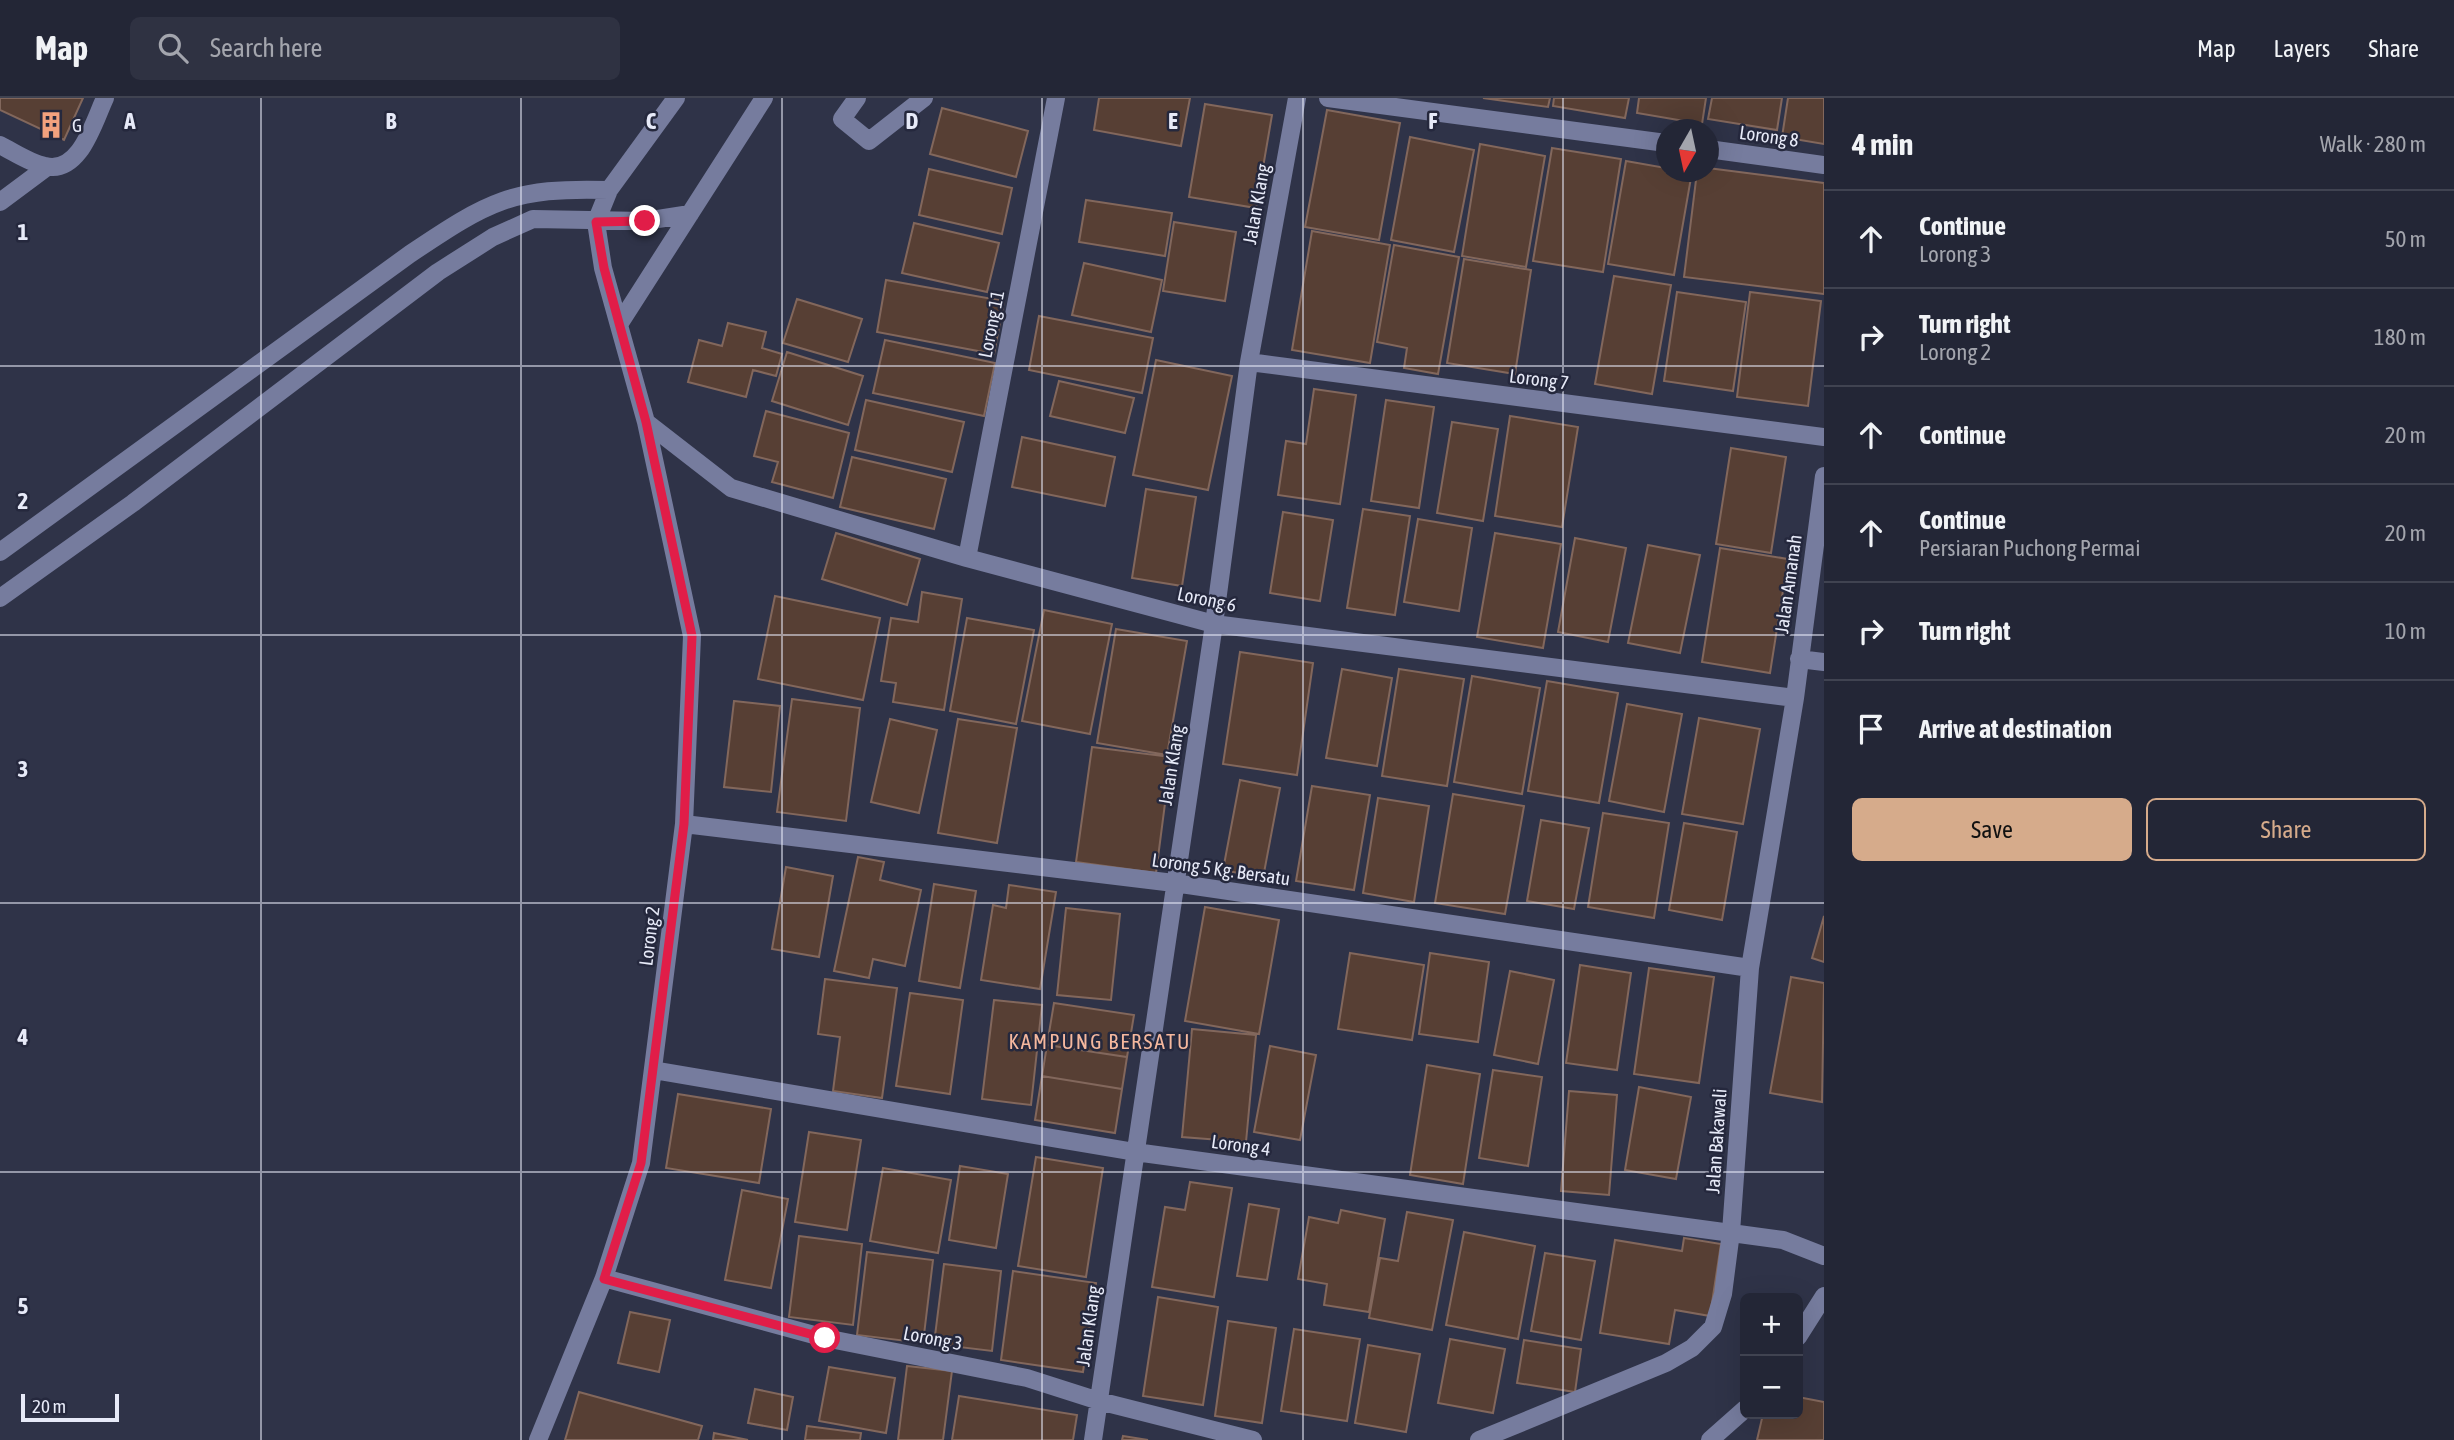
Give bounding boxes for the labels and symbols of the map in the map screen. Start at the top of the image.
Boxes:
text: A [123,108,136,134]
text: B [386,108,397,134]
text: C [646,108,657,134]
text: D [906,108,919,134]
text: E [1168,108,1178,134]
text: F [1428,108,1438,134]
building icon: G [36,110,66,140]
place label: G [72,114,82,136]
north arrow [1656,119,1719,182]
street label: Lorong 8 [1738,121,1800,151]
street label: Jalan Klang [1238,161,1274,246]
route end [629,205,660,236]
text: 1 [18,219,29,245]
street label: Lorong 11 [974,288,1008,360]
street label: Lorong 7 [1508,364,1570,394]
text: 2 [18,488,28,514]
street label: Jalan Amanah [1770,533,1806,635]
street label: Lorong 6 [1175,582,1239,616]
street label: Jalan Klang [1154,722,1188,807]
text: 3 [18,756,28,782]
street label: Lorong 5 Kg. Bersatu [1151,848,1291,890]
street label: Lorong 2 [634,905,664,967]
text: 4 [17,1024,29,1050]
district label: KAMPUNG BERSATU [1008,1029,1192,1053]
street label: Jalan Bakawali [1701,1088,1731,1194]
street label: Lorong 4 [1210,1130,1272,1160]
street label: Jalan Klang [1071,1283,1105,1368]
text: 5 [18,1293,29,1319]
route start [809,1322,840,1353]
street label: Lorong 3 [902,1322,964,1354]
scale bar [21,1391,119,1423]

